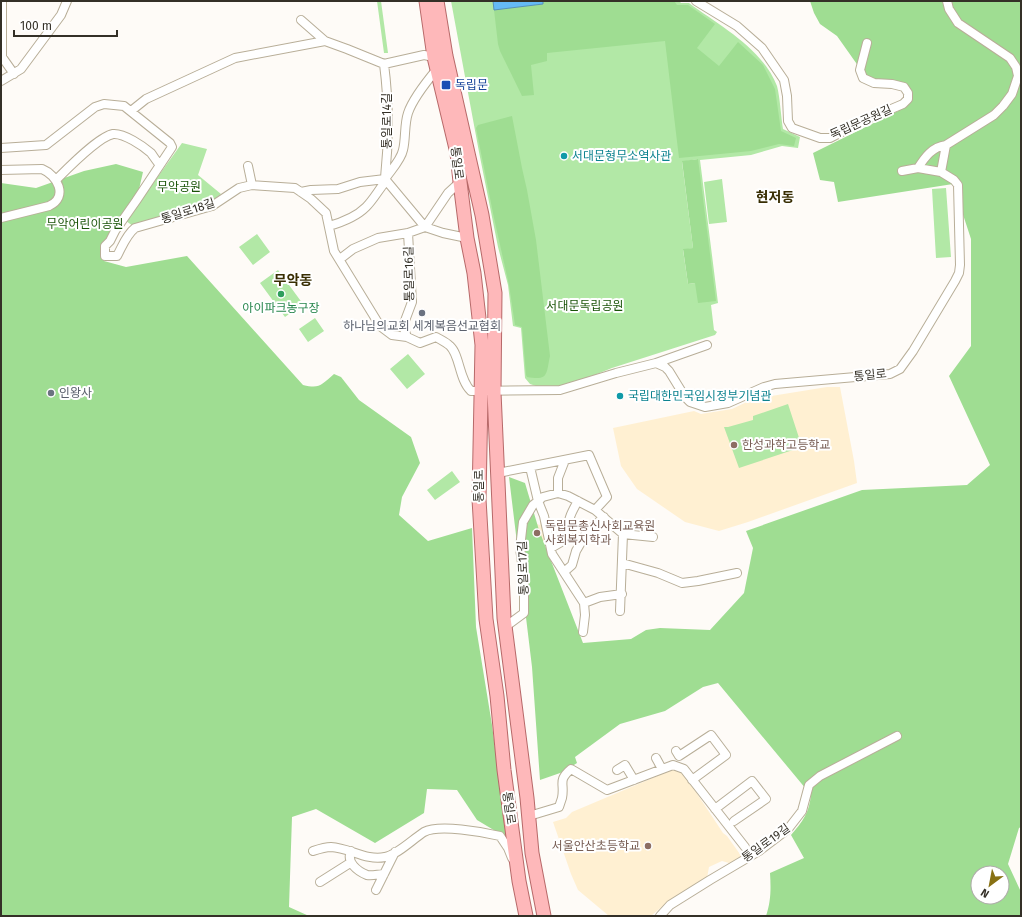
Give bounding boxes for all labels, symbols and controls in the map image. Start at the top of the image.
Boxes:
scale bar [14,12,117,38]
text: 100 m [20,19,52,33]
place label: 독립문 [455,78,488,92]
marker: 독립문 [440,79,452,91]
street label: 통일로14길 [380,93,394,149]
street label: 독립문공원길 [828,102,894,142]
street label: 통일로 [448,146,466,180]
place label: 서대문형무소역사관 [572,149,671,163]
marker: 서대문형무소역사관 [559,151,569,161]
park label: 무악공원 [157,180,201,194]
district label: 현저동 [756,189,794,206]
street label: 통일로18길 [159,196,217,226]
park label: 무악어린이공원 [46,217,124,231]
street label: 통일로16길 [402,246,416,302]
district label: 무악동 [274,272,312,289]
marker: 아이파크농구장 [276,289,286,299]
park label: 서대문독립공원 [546,299,624,313]
place label: 아이파크농구장 [242,301,320,315]
marker: 하나님의교회 세계복음선교협회 [417,308,427,318]
place label: 하나님의교회 세계복음선교협회 [343,319,501,333]
street label: 통일로 [853,366,887,384]
place label: 인왕사 [59,386,92,400]
marker: 인왕사 [46,388,56,398]
place label: 국립대한민국임시정부기념관 [628,389,772,403]
marker: 국립대한민국임시정부기념관 [615,391,625,401]
place label: 한성과학고등학교 [742,438,830,452]
marker: 한성과학고등학교 [729,440,739,450]
street label: 통일로 [472,469,486,503]
place label: 독립문총신사회교육원 사회복지학과 [545,519,655,547]
marker: 독립문총신사회교육원 사회복지학과 [532,528,542,538]
street label: 통일로17길 [515,540,531,596]
street label: 통일로 [500,791,518,825]
street label: 통일로19길 [739,821,793,865]
place label: 서울안산초등학교 [552,839,640,853]
marker: 서울안산초등학교 [643,841,653,851]
north arrow [970,865,1010,905]
text: N [978,886,992,901]

